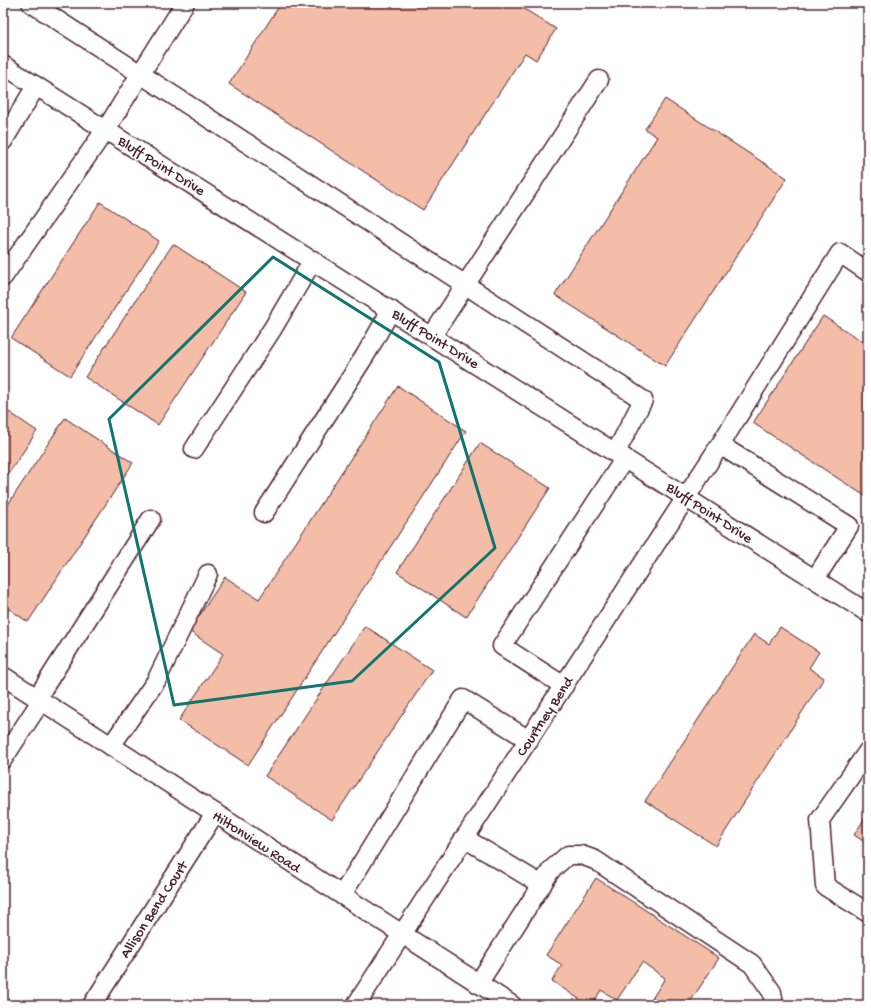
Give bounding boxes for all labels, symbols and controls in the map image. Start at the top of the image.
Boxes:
street label: Bluff Point Drive [113,132,208,201]
street label: Bluff Point Drive [387,305,482,374]
street label: Bluff Point Drive [661,478,756,548]
street label: Courtney Bend [513,673,579,760]
street label: Hiltonview Road [208,807,304,879]
street label: Allison Bend Court [117,857,194,962]

